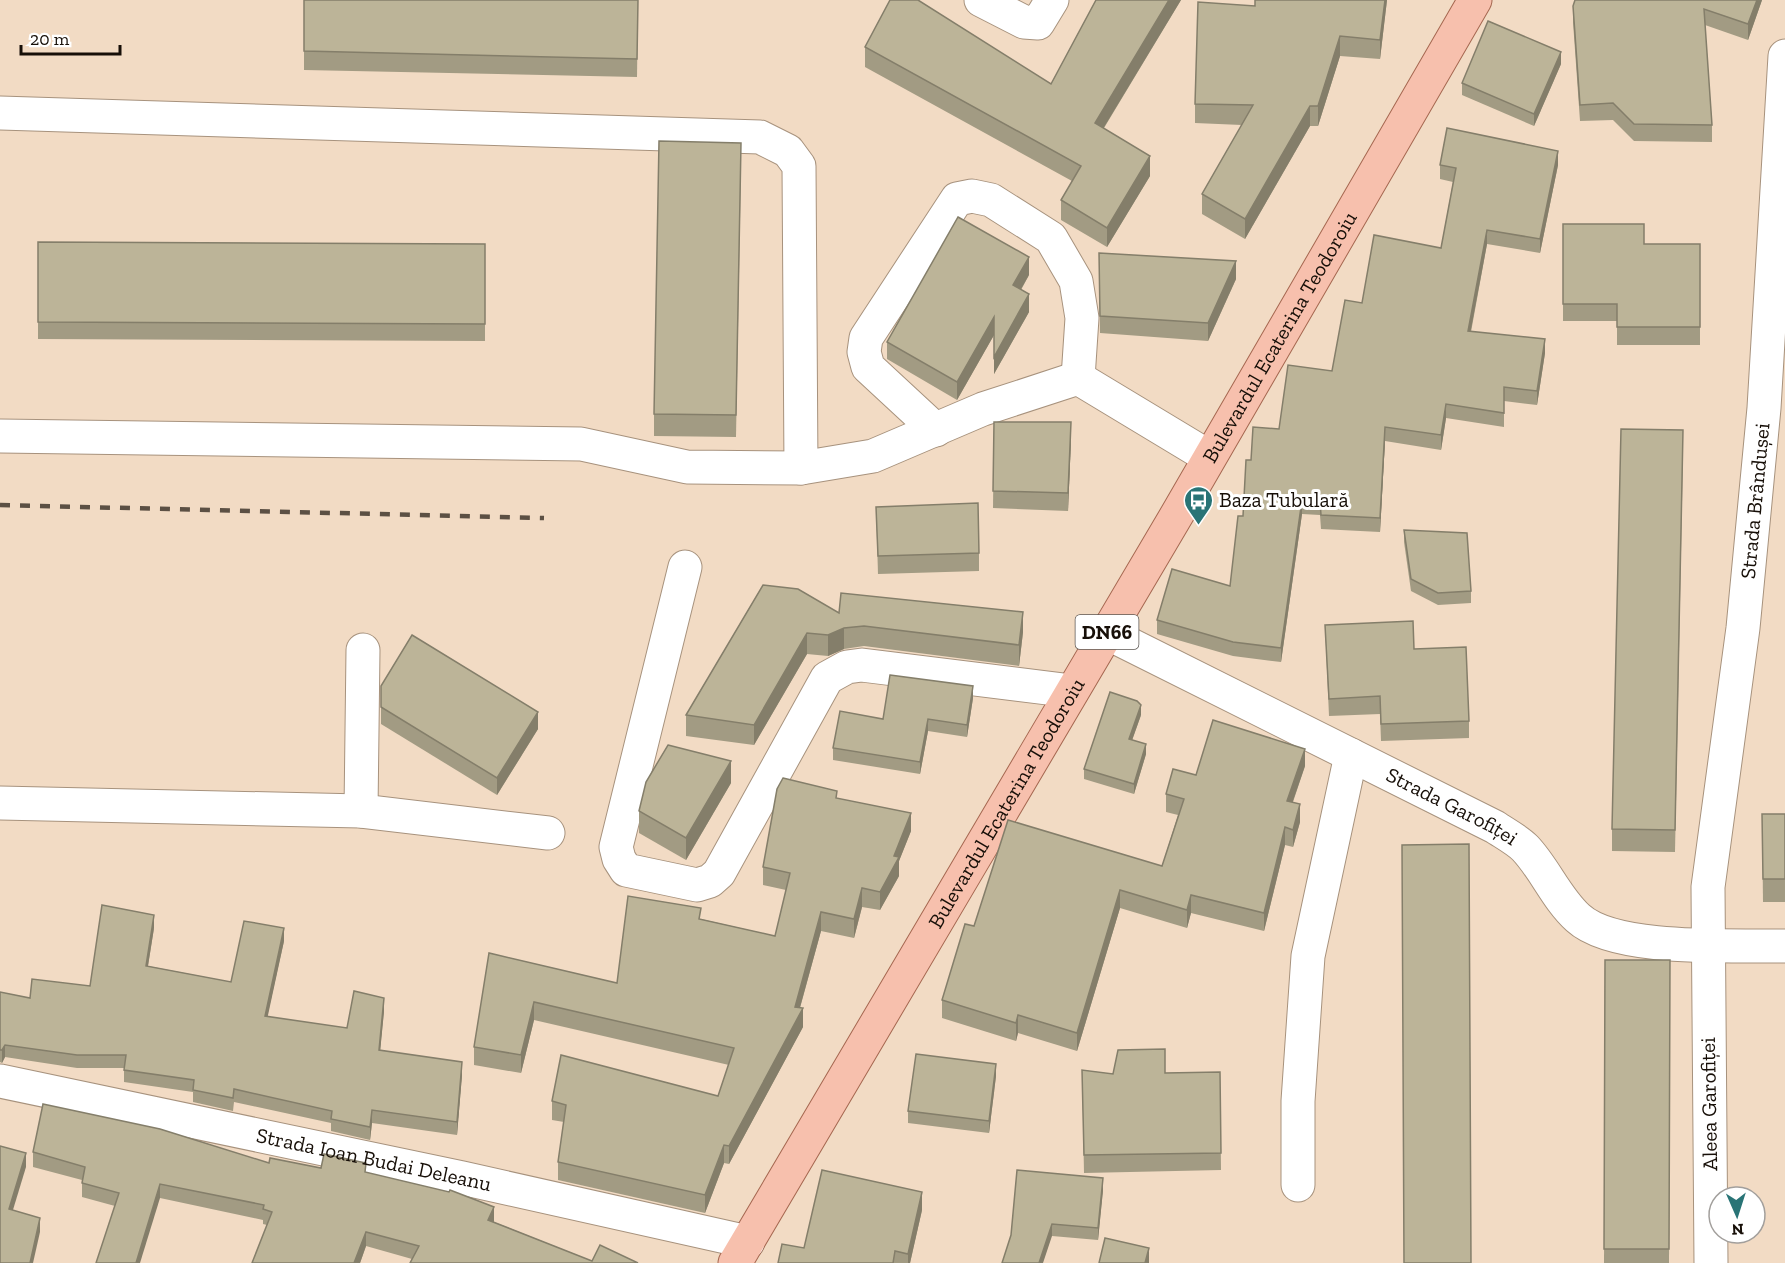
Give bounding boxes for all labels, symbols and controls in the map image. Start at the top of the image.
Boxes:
scale bar [21,18,120,56]
text: 20 m [30,28,70,50]
street label: Bulevardul Ecaterina Teodoroiu [1197,207,1362,467]
street label: Strada Brândușei [1735,422,1775,580]
bus stop icon: Baza Tubulară [1182,484,1214,526]
place label: Baza Tubulară [1219,487,1349,512]
road number: DN66 [1076,615,1138,649]
street label: Bulevardul Ecaterina Teodoroiu [923,673,1090,932]
street label: Strada Garofiței [1382,762,1523,850]
street label: Aleea Garofiței [1695,1037,1722,1171]
street label: Strada Ioan Budai Deleanu [254,1122,494,1196]
north arrow [1707,1185,1767,1245]
text: N [1731,1220,1744,1239]

